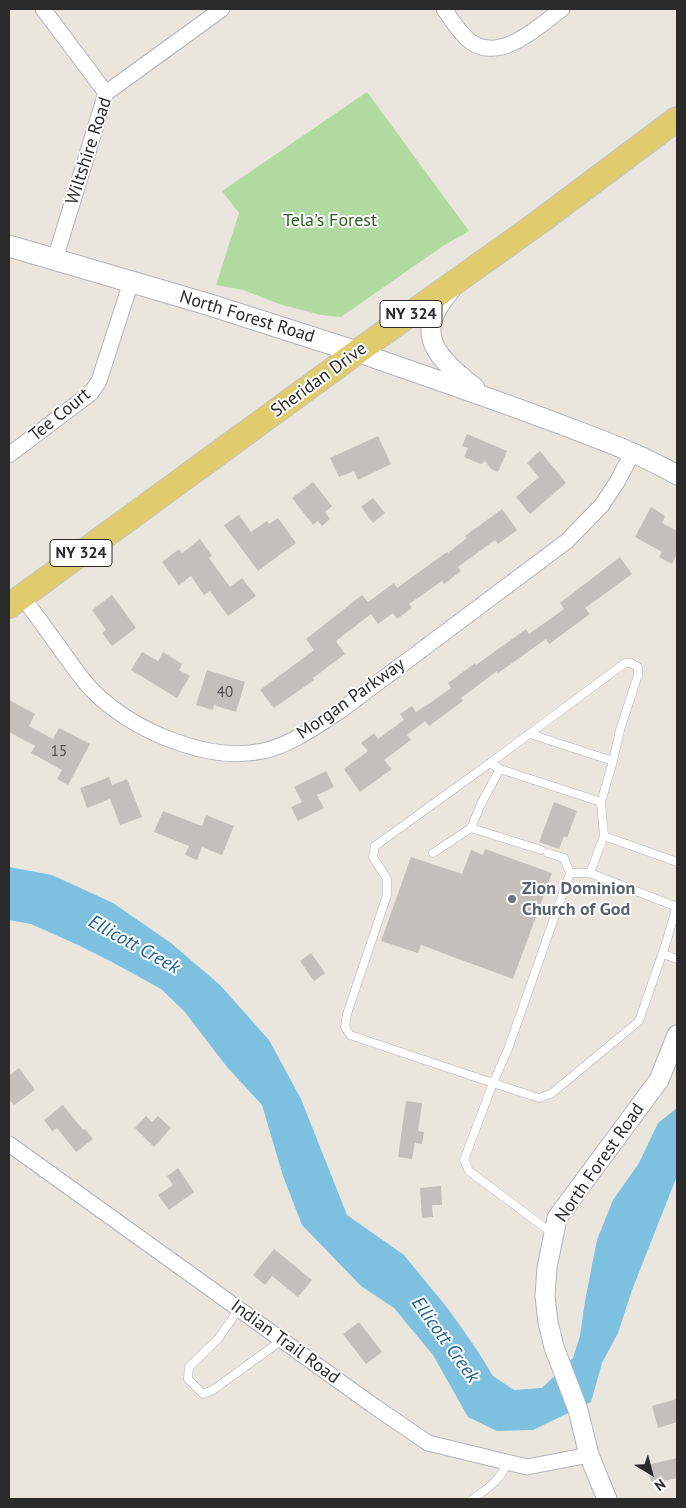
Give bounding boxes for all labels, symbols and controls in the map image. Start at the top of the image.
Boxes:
street label: Wiltshire Road [61,95,117,207]
park label: Tela's Forest [283,210,377,232]
street label: North Forest Road [177,286,317,348]
road number: NY 324 [380,300,442,328]
street label: Sheridan Drive [267,338,371,422]
street label: Tee Court [25,384,95,446]
road number: NY 324 [50,540,112,566]
street label: Morgan Parkway [293,654,409,744]
house number: 40 [217,684,233,702]
house number: 15 [51,743,67,761]
place label: Zion Dominion Church of God [522,878,635,921]
marker: Zion Dominion Church of God [506,893,518,905]
water label: Ellicott Creek [84,911,184,979]
street label: North Forest Road [551,1099,649,1227]
water label: Ellicott Creek [406,1293,484,1387]
street label: Indian Trail Road [226,1295,344,1389]
north arrow [626,1448,676,1498]
text: N [651,1475,669,1495]

